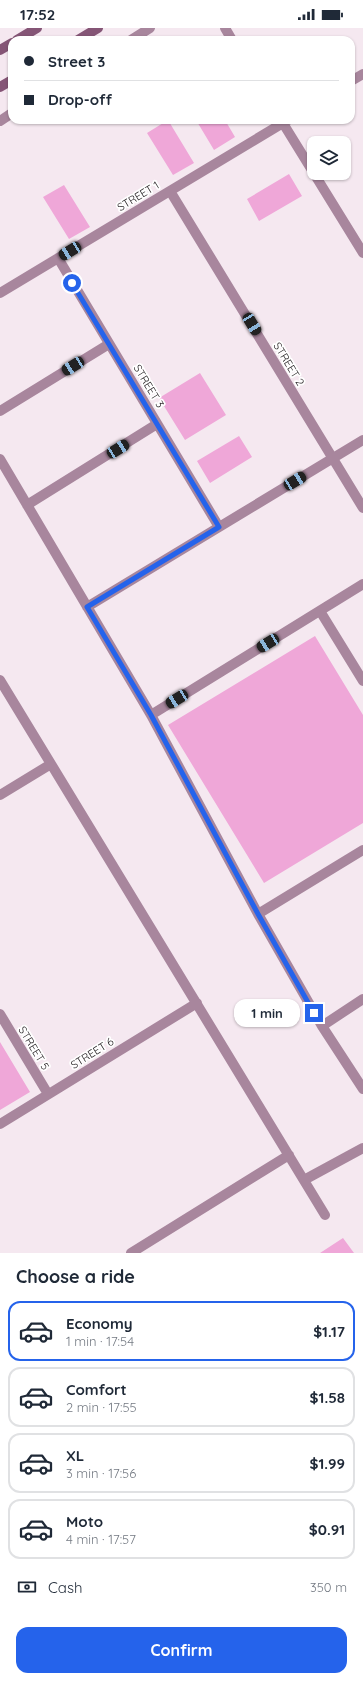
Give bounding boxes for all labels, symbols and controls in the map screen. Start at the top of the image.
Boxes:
text: 17:52 [20,5,55,24]
text: Street 3 [48,52,105,71]
text: Drop-off [48,90,112,109]
map controls [307,136,351,180]
button: layers [307,136,351,180]
street label: STREET 1 [114,178,162,214]
car [57,240,83,262]
route start [63,274,81,292]
car [241,311,263,337]
street label: STREET 2 [271,340,307,388]
car [60,355,86,377]
street label: STREET 3 [131,362,168,410]
car [105,438,131,460]
car [282,470,308,492]
car [255,632,281,654]
car [164,688,190,710]
callout: 1 min [234,999,300,1027]
route end [305,1004,323,1022]
text: 1 min [251,1005,283,1021]
street label: STREET 5 [16,1024,52,1072]
street label: STREET 6 [68,1034,116,1072]
text: Choose a ride [16,1265,135,1288]
icon: car [18,1313,54,1349]
text: Economy [66,1314,133,1333]
text: $1.17 [313,1322,345,1341]
text: 1 min · 17:54 [66,1333,134,1349]
icon: car [18,1379,54,1415]
text: Comfort [66,1380,127,1399]
text: $1.58 [310,1388,345,1407]
text: 2 min · 17:55 [66,1399,137,1415]
icon: car [18,1445,54,1481]
text: XL [66,1446,84,1465]
text: $1.99 [309,1454,345,1473]
text: 3 min · 17:56 [66,1465,136,1481]
icon: car [18,1511,54,1547]
text: Moto [66,1512,103,1531]
text: $0.91 [309,1520,345,1539]
text: 4 min · 17:57 [66,1531,136,1547]
icon: cash [16,1576,38,1598]
text: Cash [48,1578,82,1597]
text: 350 m [310,1579,347,1595]
button: Confirm [16,1627,347,1673]

